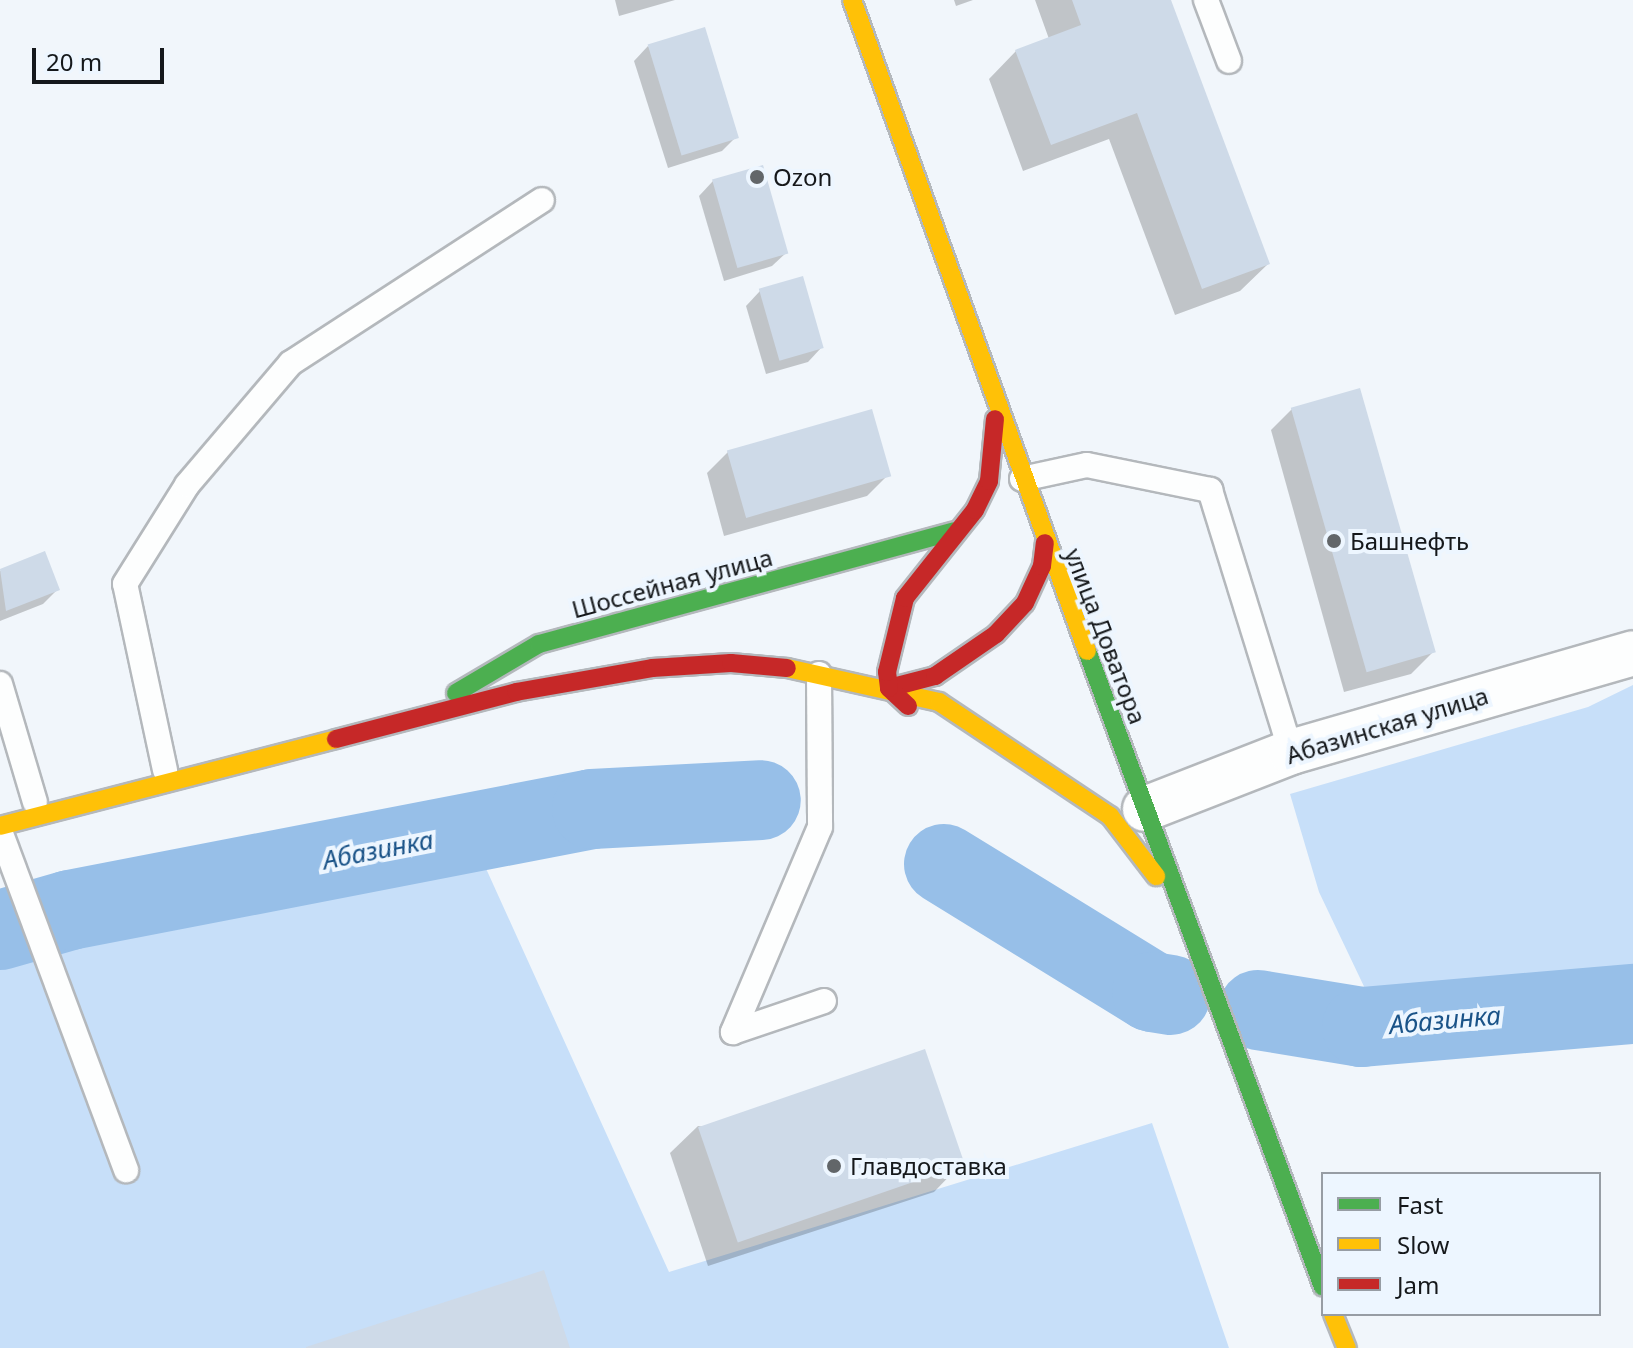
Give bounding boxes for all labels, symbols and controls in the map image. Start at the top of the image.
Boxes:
scale bar [36,32,168,82]
text: 20 m [46,45,102,78]
place label: Ozon [773,163,832,191]
marker: Ozon [748,168,766,186]
place label: Башнефть [1350,527,1469,555]
marker: Башнефть [1325,532,1343,550]
street label: Шоссейная улица [568,542,776,624]
street label: улица Доватора [1059,544,1153,728]
street label: Абазинская улица [1282,681,1492,769]
water label: Абазинка [320,824,436,876]
water label: Абазинка [1388,1000,1502,1040]
place label: Главдоставка [850,1152,1007,1180]
marker: Главдоставка [825,1157,843,1175]
legend [1321,1172,1601,1316]
text: Fast [1397,1188,1443,1221]
text: Slow [1397,1228,1449,1261]
text: Jam [1397,1268,1439,1301]

